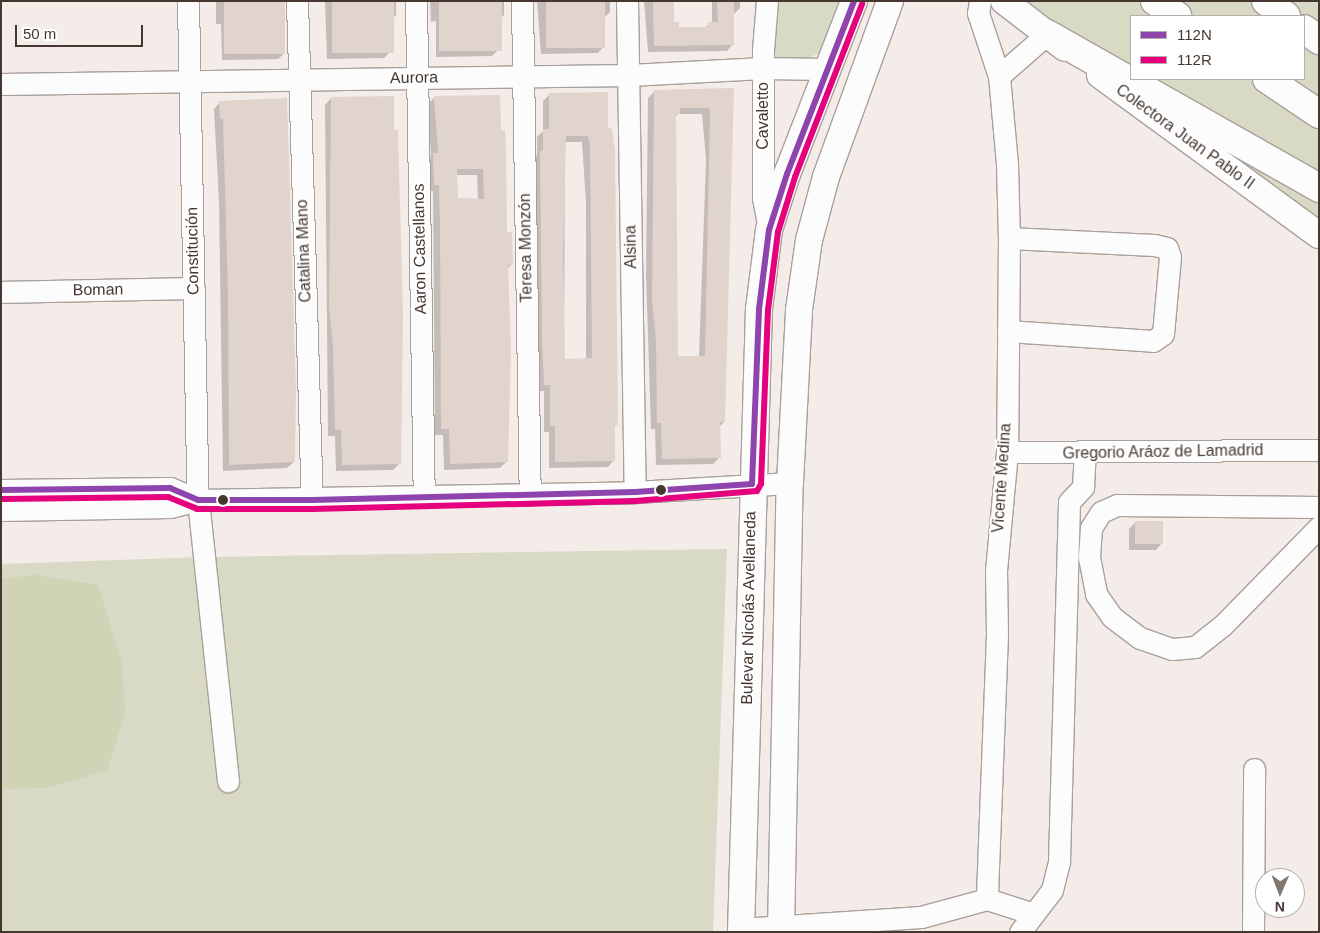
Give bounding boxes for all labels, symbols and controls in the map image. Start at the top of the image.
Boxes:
scale bar [18,15,145,47]
legend [1130,15,1305,80]
text: 50 m [23,25,56,42]
text: 112N [1177,26,1212,43]
text: 112R [1177,51,1212,68]
street label: Aurora [390,68,438,88]
street label: Colectora Juan Pablo II [1112,80,1258,194]
street label: Cavaletto [753,82,773,150]
street label: Aaron Castellanos [409,183,431,315]
street label: Teresa Monzón [515,193,537,303]
street label: Catalina Mano [293,199,315,303]
street label: Constitución [183,207,203,295]
street label: Alsina [621,225,641,269]
street label: Boman [72,280,124,300]
street label: Vicente Medina [989,422,1015,534]
street label: Gregorio Aráoz de Lamadrid [1062,441,1264,463]
unlabelled marker [656,485,666,495]
unlabelled marker [218,495,228,505]
street label: Bulevar Nicolás Avellaneda [738,511,760,705]
north arrow [1255,868,1305,918]
text: N [1275,899,1285,915]

